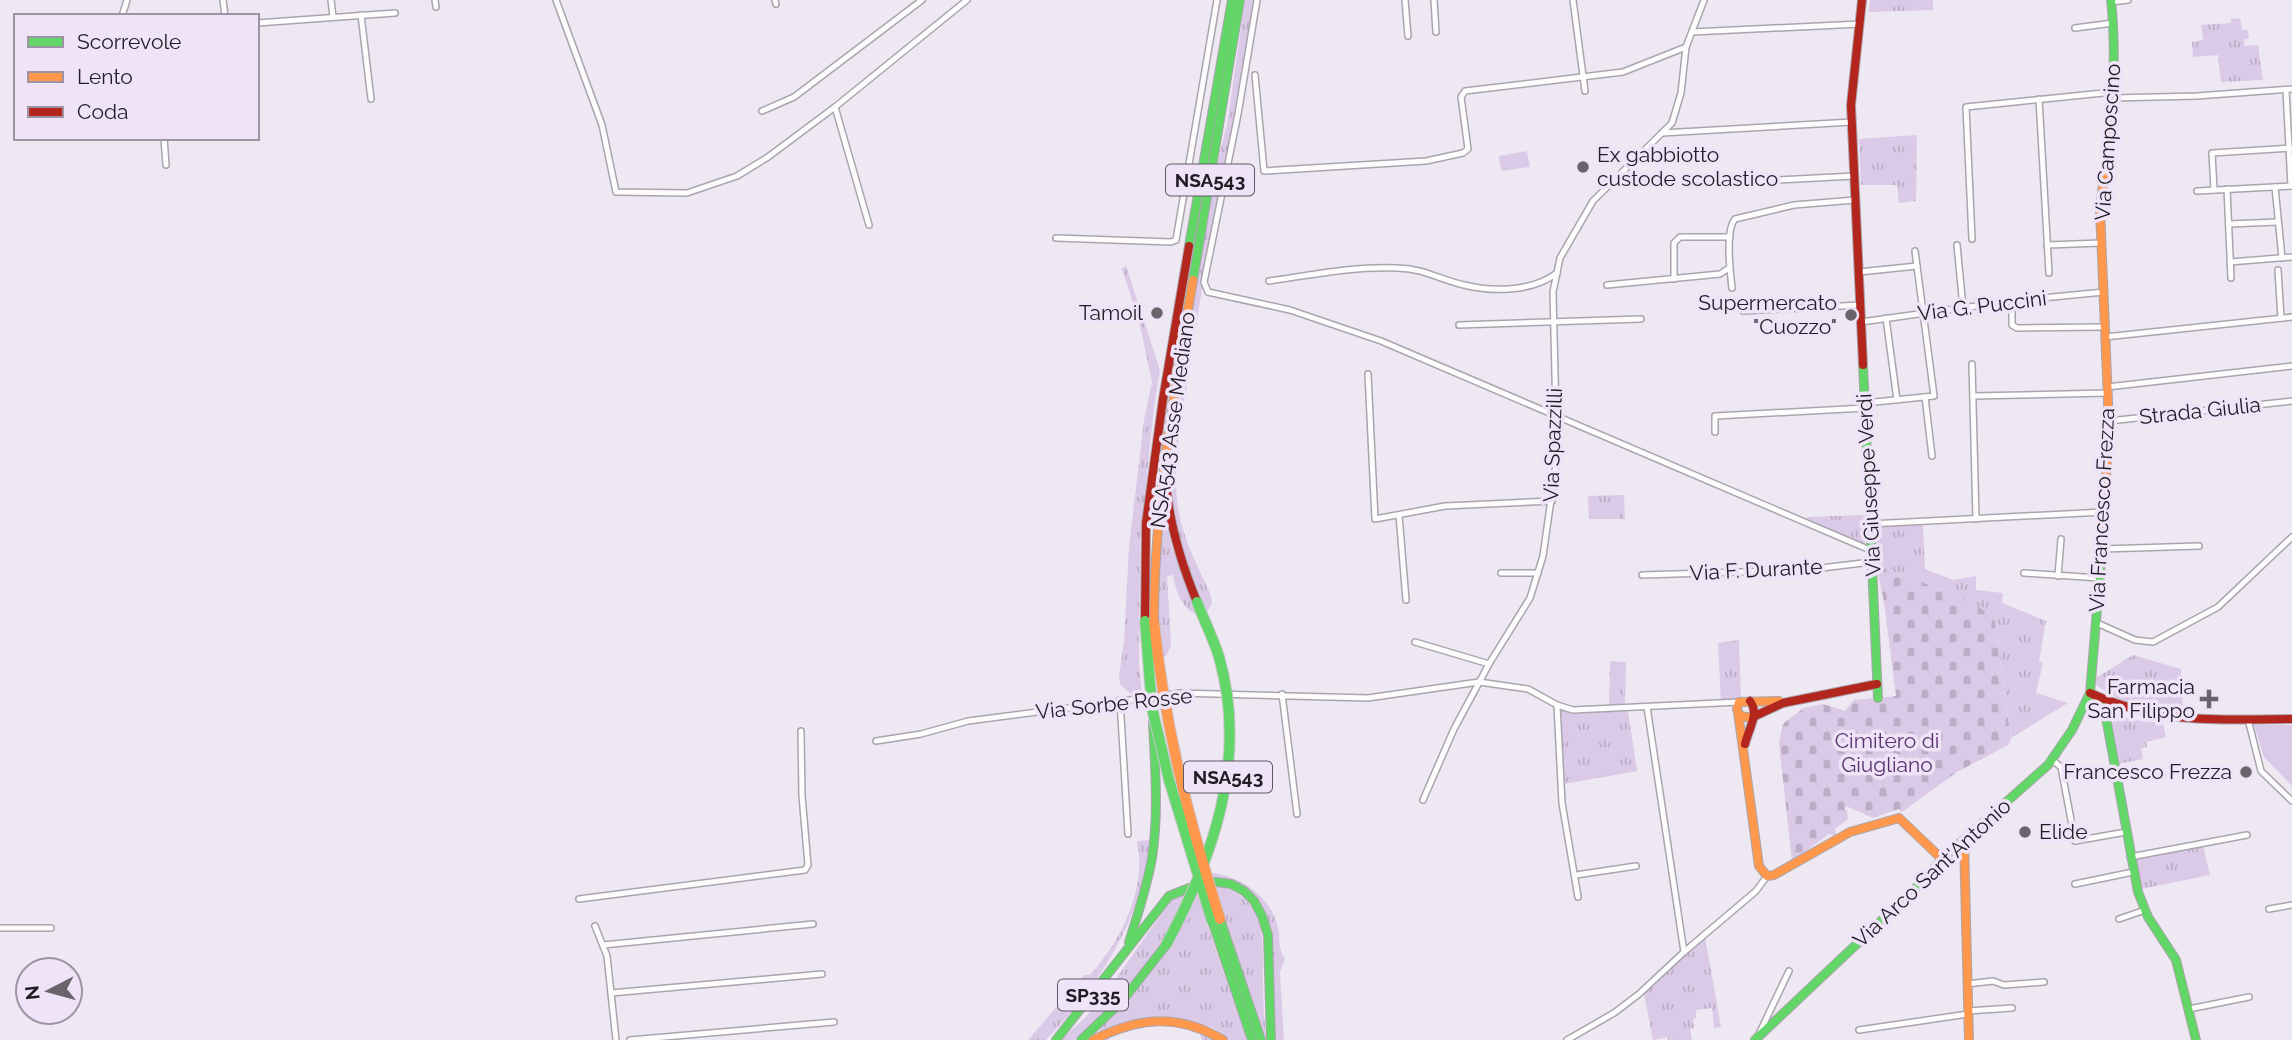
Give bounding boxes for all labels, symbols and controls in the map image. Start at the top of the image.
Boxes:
legend [14,14,259,140]
text: Scorrevole [77,29,181,54]
street label: Via Camposcino [2090,63,2125,221]
text: Lento [77,64,133,89]
text: Coda [77,99,128,124]
place label: Ex gabbiotto custode scolastico [1597,142,1778,191]
marker: Ex gabbiotto custode scolastico [1575,159,1591,175]
road number: NSA543 [1166,164,1254,196]
street label: Via G. Puccini [1916,285,2048,326]
place label: Supermercato "Cuozzo" [1698,290,1837,339]
place label: Tamoil [1079,300,1143,325]
marker: Tamoil [1149,305,1165,321]
marker: Supermercato "Cuozzo" [1843,307,1859,323]
street label: NSA543 Asse Mediano [1145,310,1200,530]
street label: Via Spazzilli [1538,388,1567,502]
street label: Strada Giulia [2138,392,2262,429]
street label: Via Giuseppe Verdi [1851,393,1886,577]
street label: Via Francesco Frezza [2084,407,2119,613]
street label: Via F. Durante [1689,554,1823,585]
place label: Farmacia San Filippo [2088,674,2195,723]
street label: Via Sorbe Rosse [1034,683,1194,724]
marker: Farmacia San Filippo [2201,691,2217,707]
park label: Cimitero di Giugliano [1835,728,1939,777]
place label: Francesco Frezza [2063,759,2232,784]
road number: NSA543 [1184,762,1272,792]
marker: Francesco Frezza [2238,764,2254,780]
street label: Via Arco Sant'Antonio [1848,793,2016,952]
place label: Elide [2039,819,2087,844]
marker: Elide [2017,824,2033,840]
north arrow [14,956,84,1026]
road number: SP335 [1058,979,1128,1010]
text: N [20,984,44,1001]

